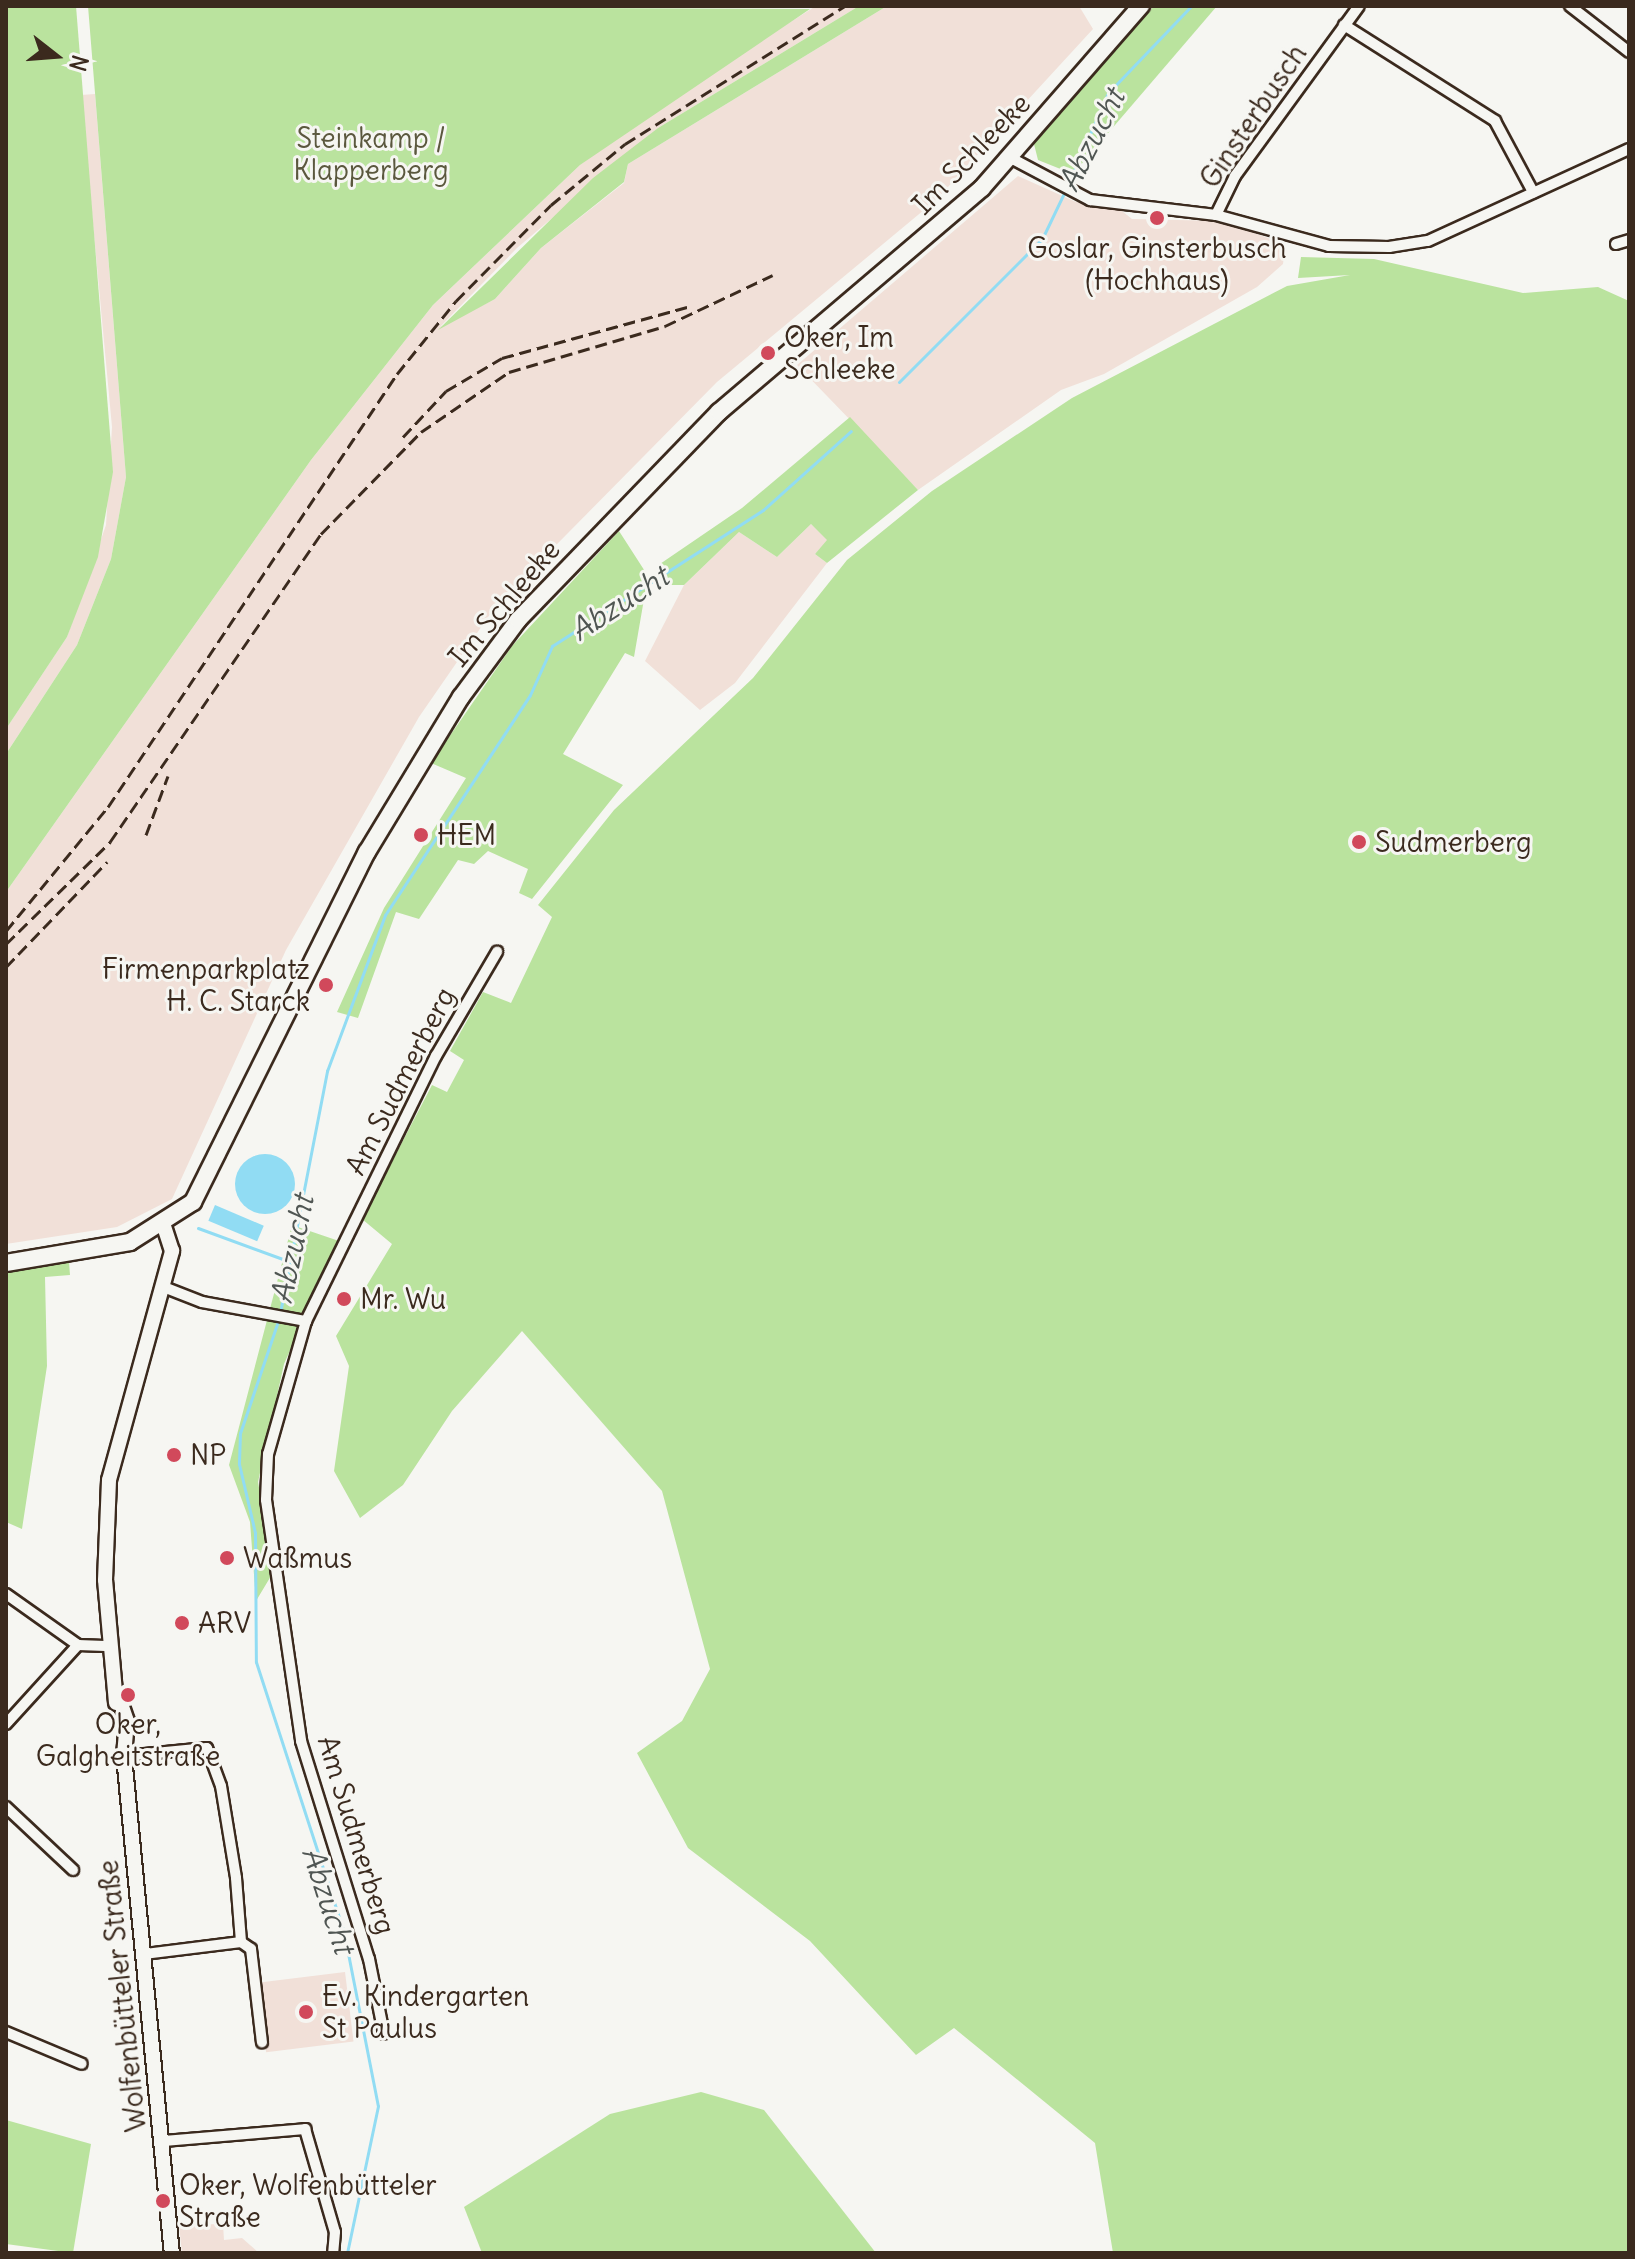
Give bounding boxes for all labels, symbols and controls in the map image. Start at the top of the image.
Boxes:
north arrow [16,16,96,96]
street label: Ginsterbusch [1193,38,1313,194]
text: N [63,52,95,74]
water label: Abzucht [1050,83,1132,197]
street label: Im Schleeke [905,87,1037,221]
park label: Steinkamp / Klapperberg [293,121,449,187]
marker: Goslar, Ginsterbusch (Hochhaus) [1148,209,1166,227]
place label: Goslar, Ginsterbusch (Hochhaus) [1027,231,1287,297]
place label: Oker, Im Schleeke [784,320,896,386]
marker: Oker, Im Schleeke [759,344,777,362]
street label: Im Schleeke [441,533,567,673]
water label: Abzucht [563,558,675,648]
place label: HEM [437,818,496,852]
place label: Sudmerberg [1375,825,1532,859]
marker: HEM [412,826,430,844]
marker: Sudmerberg [1350,833,1368,851]
place label: Firmenparkplatz H. C. Starck [102,952,310,1018]
marker: Firmenparkplatz H. C. Starck [317,976,335,994]
street label: Am Sudmerberg [338,982,462,1180]
water label: Abzucht [263,1192,321,1306]
place label: Mr. Wu [360,1282,446,1316]
marker: Mr. Wu [335,1290,353,1308]
place label: NP [190,1438,226,1472]
marker: NP [165,1446,183,1464]
place label: Waßmus [243,1541,352,1575]
marker: Waßmus [218,1549,236,1567]
place label: ARV [198,1606,251,1640]
marker: ARV [173,1614,191,1632]
marker: Oker, Galgheitstraße [119,1686,137,1704]
place label: Oker, Galgheitstraße [36,1707,220,1773]
street label: Am Sudmerberg [311,1732,403,1938]
water label: Abzucht [295,1842,363,1958]
street label: Wolfenbütteler Straße [91,1858,153,2134]
place label: Ev. Kindergarten St Paulus [322,1979,529,2045]
marker: Ev. Kindergarten St Paulus [297,2003,315,2021]
place label: Oker, Wolfenbütteler Straße [179,2168,437,2234]
marker: Oker, Wolfenbütteler Straße [154,2192,172,2210]

